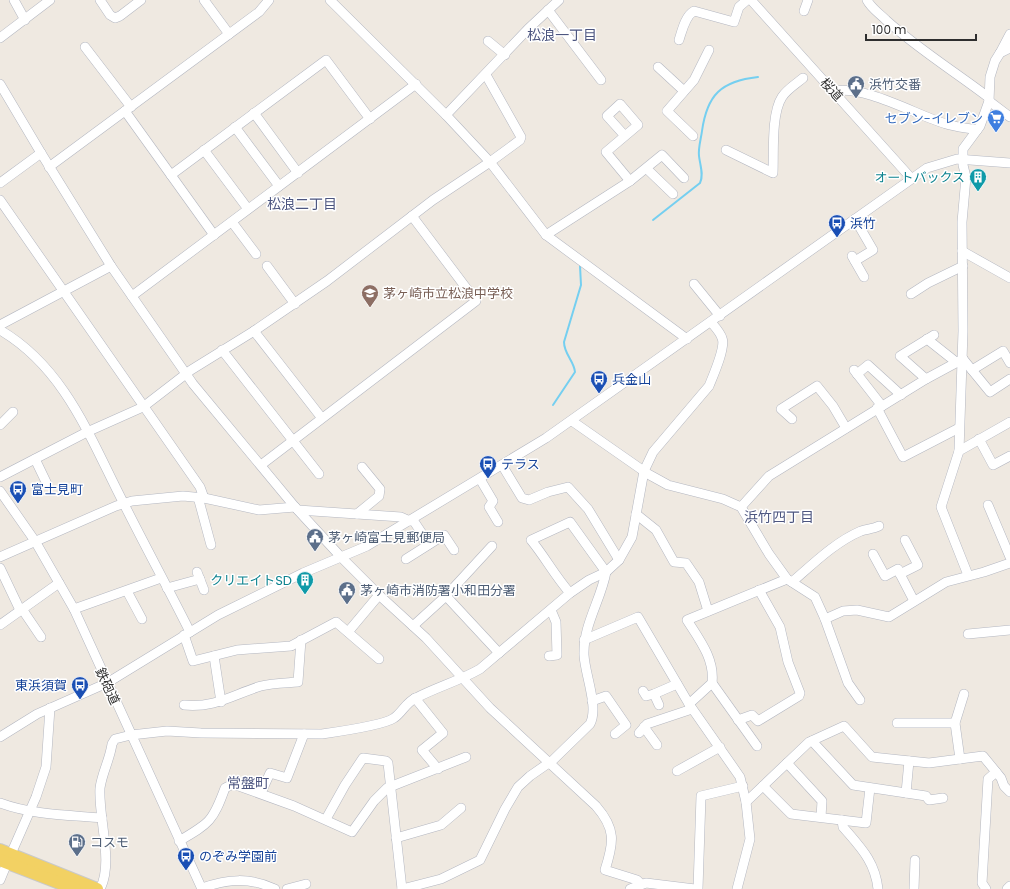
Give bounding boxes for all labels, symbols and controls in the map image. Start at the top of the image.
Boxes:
scale bar [866,16,976,42]
text: 100 m [872,21,906,38]
district label: 松浪一丁目 [527,25,597,45]
street label: 桜道 [816,73,847,105]
public building icon: 浜竹交番 [846,74,866,99]
place label: 浜竹交番 [869,75,921,94]
supermarket icon: セブン-イレブン [986,108,1006,133]
place label: セブン-イレブン [885,109,983,128]
building icon: オートバックス [968,167,988,192]
place label: オートバックス [874,168,965,187]
district label: 松浪二丁目 [267,194,337,214]
bus stop icon: 浜竹 [827,213,847,238]
place label: 浜竹 [850,214,876,233]
school or university icon: 茅ヶ崎市立松浪中学校 [360,283,380,308]
place label: 茅ヶ崎市立松浪中学校 [383,284,513,303]
bus stop icon: 兵金山 [589,369,609,394]
place label: 兵金山 [612,370,651,389]
bus stop icon: テラス [478,454,498,479]
place label: テラス [501,455,540,474]
bus stop icon: 富士見町 [8,479,28,504]
place label: 富士見町 [31,480,83,499]
district label: 浜竹四丁目 [744,507,814,527]
public building icon: 茅ヶ崎富士見郵便局 [305,527,325,552]
place label: 茅ヶ崎富士見郵便局 [328,528,445,547]
building icon: クリエイトSD [295,570,315,595]
place label: クリエイトSD [210,571,292,590]
public building icon: 茅ヶ崎市消防署小和田分署 [337,580,357,605]
place label: 茅ヶ崎市消防署小和田分署 [360,581,516,600]
street label: 鉄砲道 [91,665,124,708]
bus stop icon: 東浜須賀 [70,675,90,700]
place label: 東浜須賀 [15,676,67,695]
district label: 常盤町 [227,773,269,793]
fuel station icon: コスモ [67,832,87,857]
place label: コスモ [90,833,129,852]
bus stop icon: のぞみ学園前 [176,846,196,871]
place label: のぞみ学園前 [199,847,277,866]

